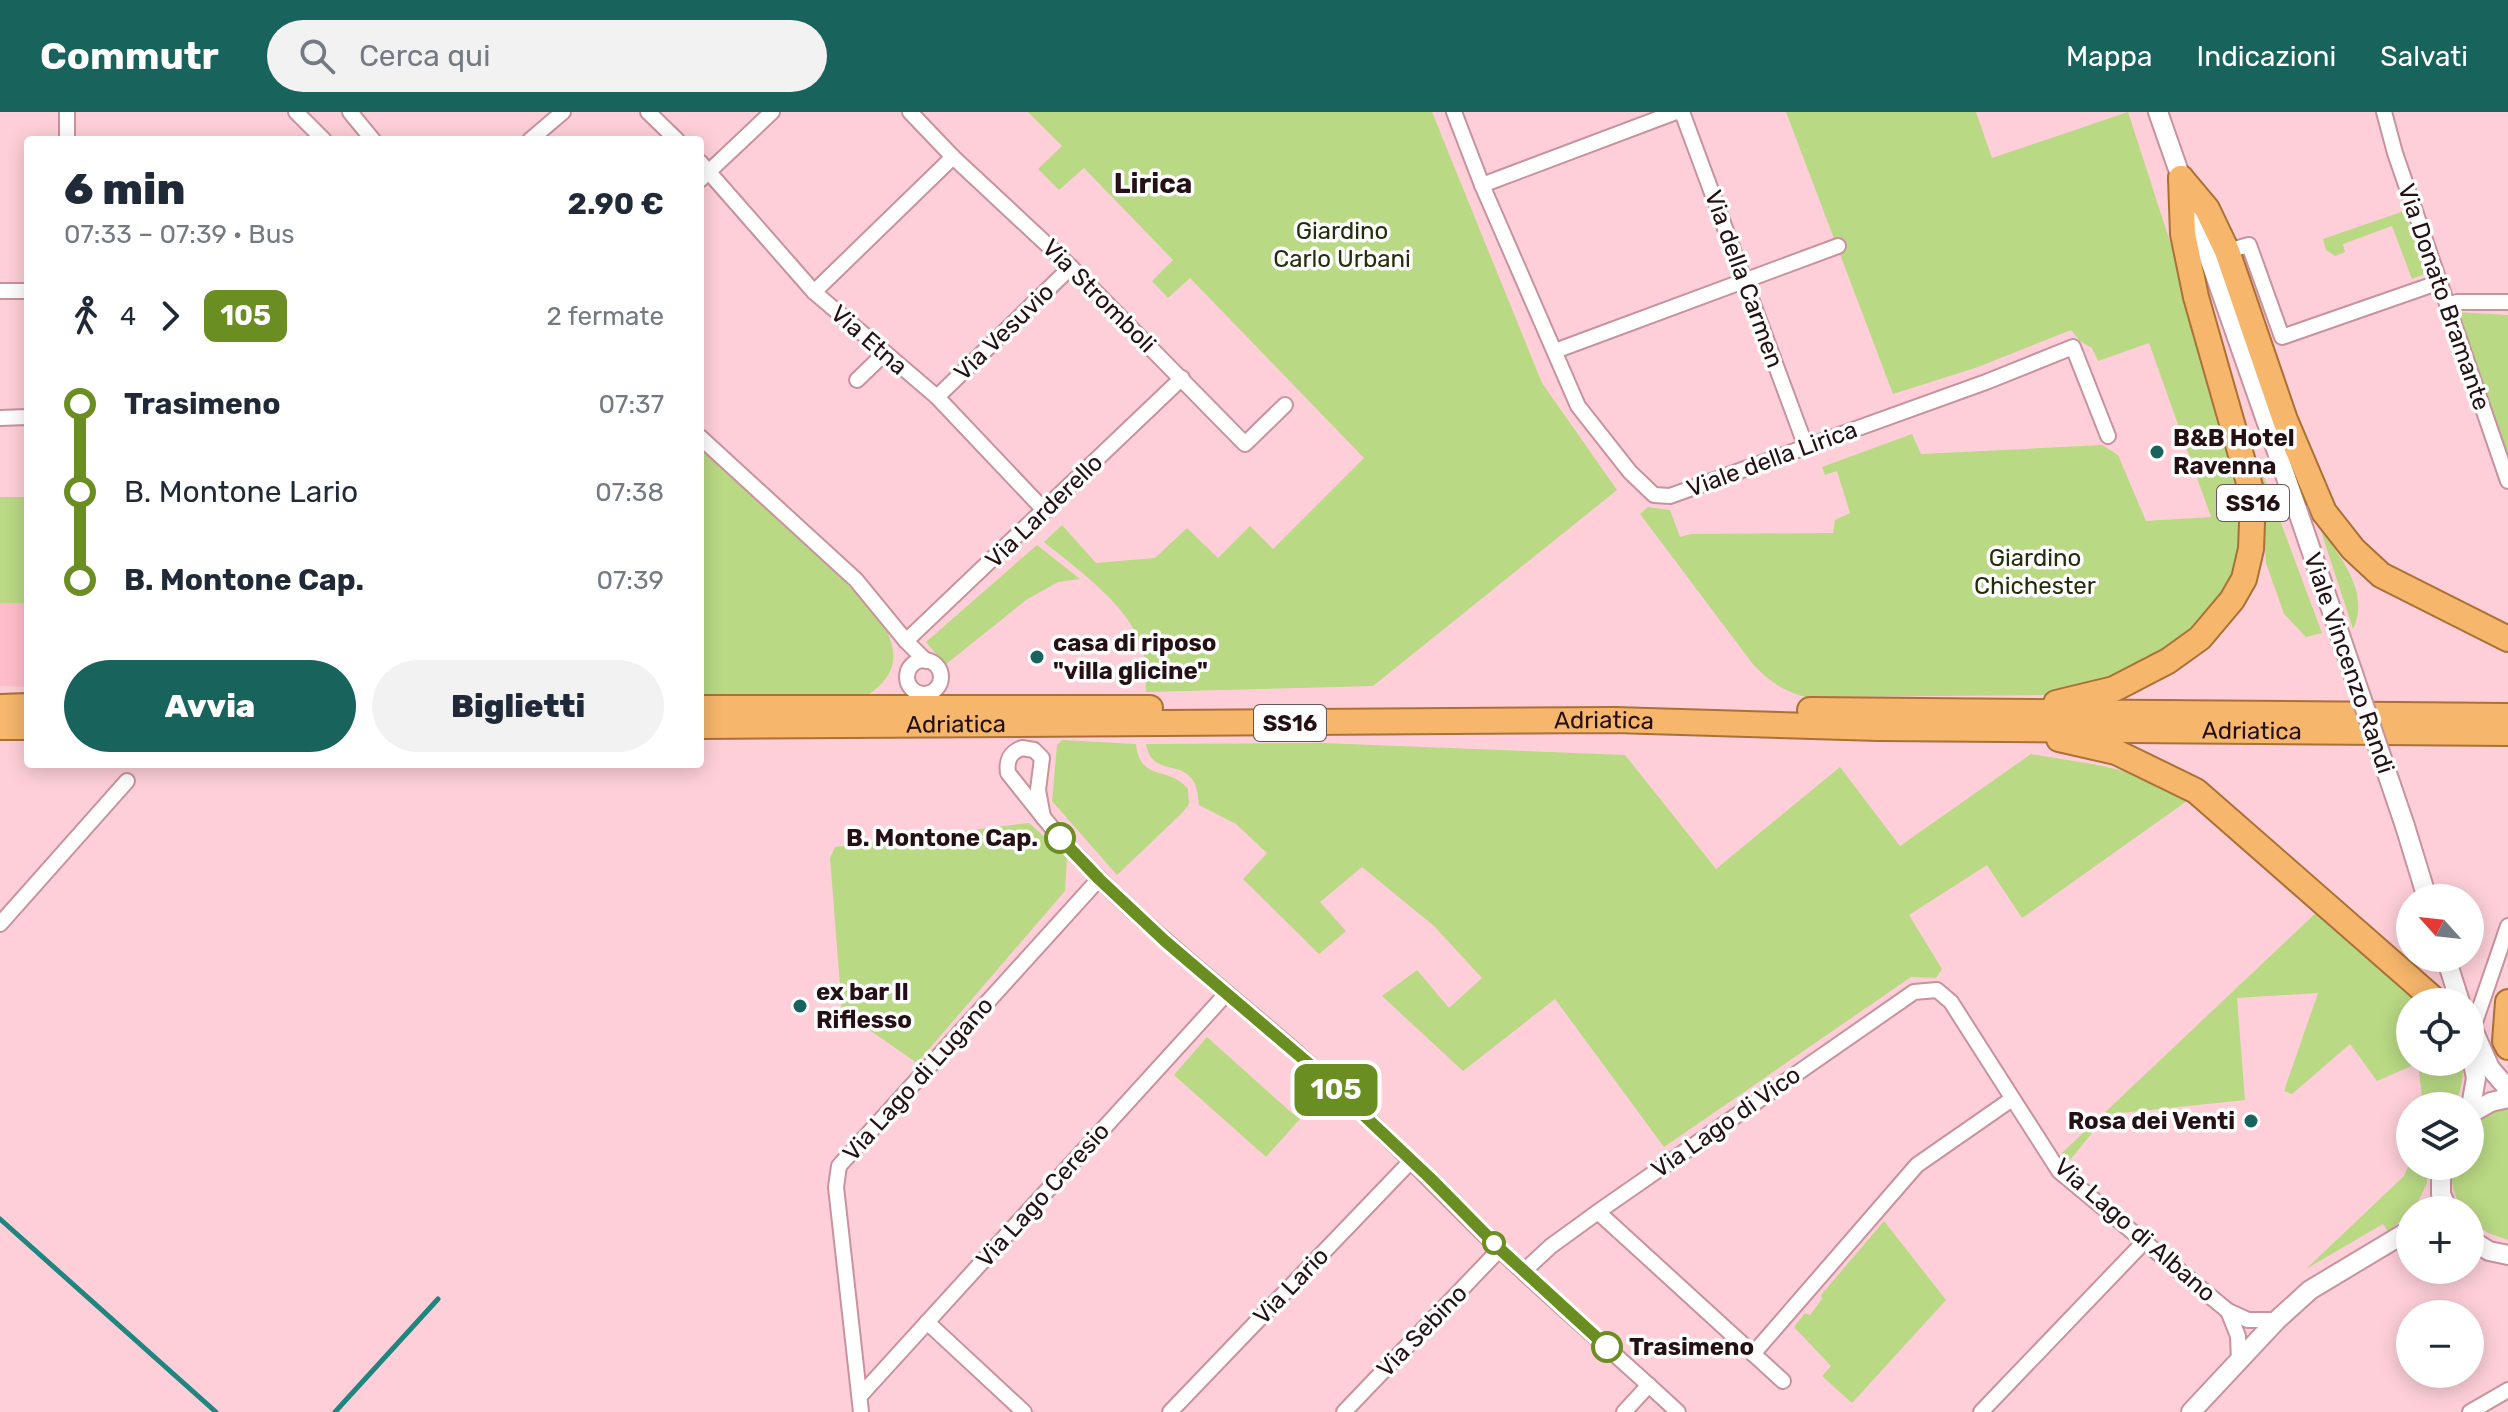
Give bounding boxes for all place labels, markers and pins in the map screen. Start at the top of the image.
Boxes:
place label: B&B Hotel Ravenna [2173,424,2295,480]
marker: B&B Hotel Ravenna [2148,443,2166,461]
place label: casa di riposo "villa glicine" [1053,629,1217,685]
marker: casa di riposo "villa glicine" [1028,648,1046,666]
marker: B. Montone Cap. [1045,823,1075,853]
place label: B. Montone Cap. [846,824,1038,852]
place label: ex bar Il Riflesso [816,978,912,1034]
marker: ex bar Il Riflesso [791,997,809,1015]
place label: Rosa dei Venti [2068,1107,2235,1135]
marker: Rosa dei Venti [2242,1112,2260,1130]
unlabelled marker [1483,1232,1505,1254]
marker: Trasimeno [1592,1332,1622,1362]
place label: Trasimeno [1629,1333,1754,1361]

